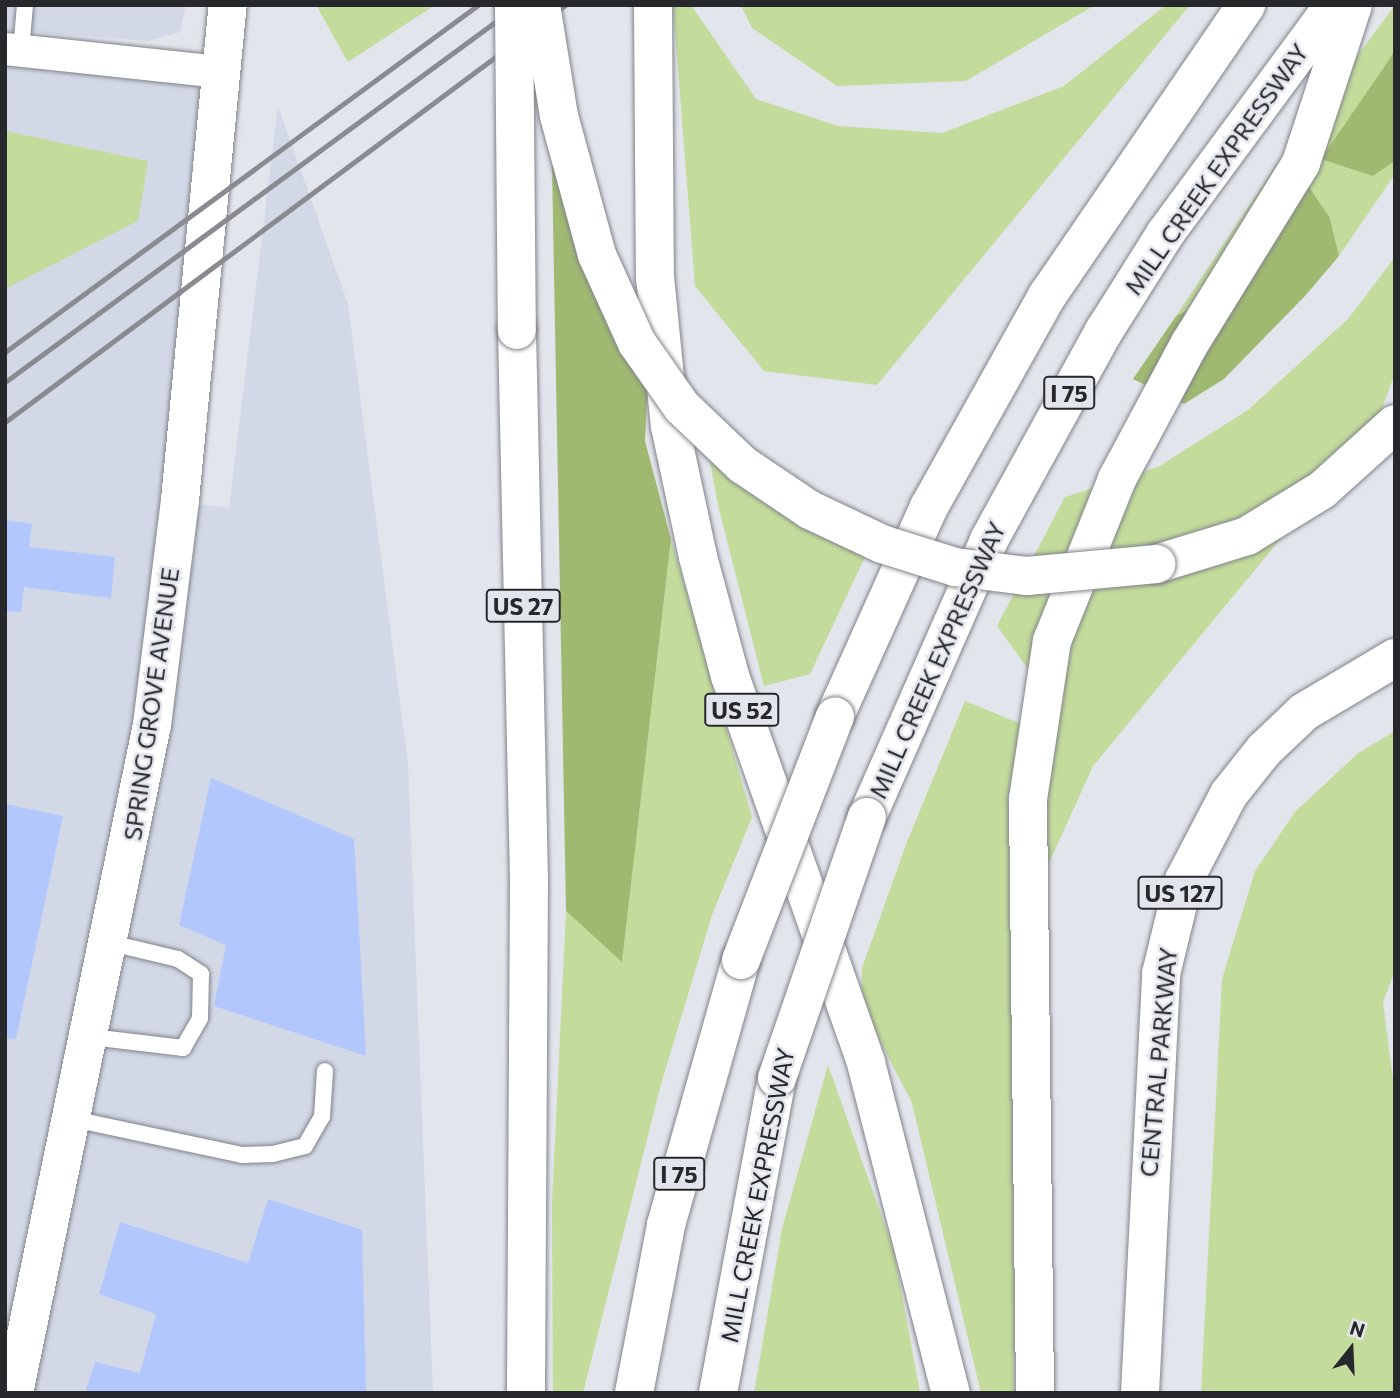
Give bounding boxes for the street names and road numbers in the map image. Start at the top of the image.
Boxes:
street label: MILL CREEK EXPRESSWAY [1118,38,1314,300]
road number: I 75 [1043,374,1095,412]
street label: MILL CREEK EXPRESSWAY [863,517,1011,803]
street label: SPRING GROVE AVENUE [118,566,184,842]
road number: US 27 [484,586,562,626]
road number: US 52 [704,690,780,730]
road number: US 127 [1136,874,1224,912]
street label: CENTRAL PARKWAY [1134,946,1182,1178]
street label: MILL CREEK EXPRESSWAY [714,1045,800,1345]
road number: I 75 [653,1154,705,1194]

